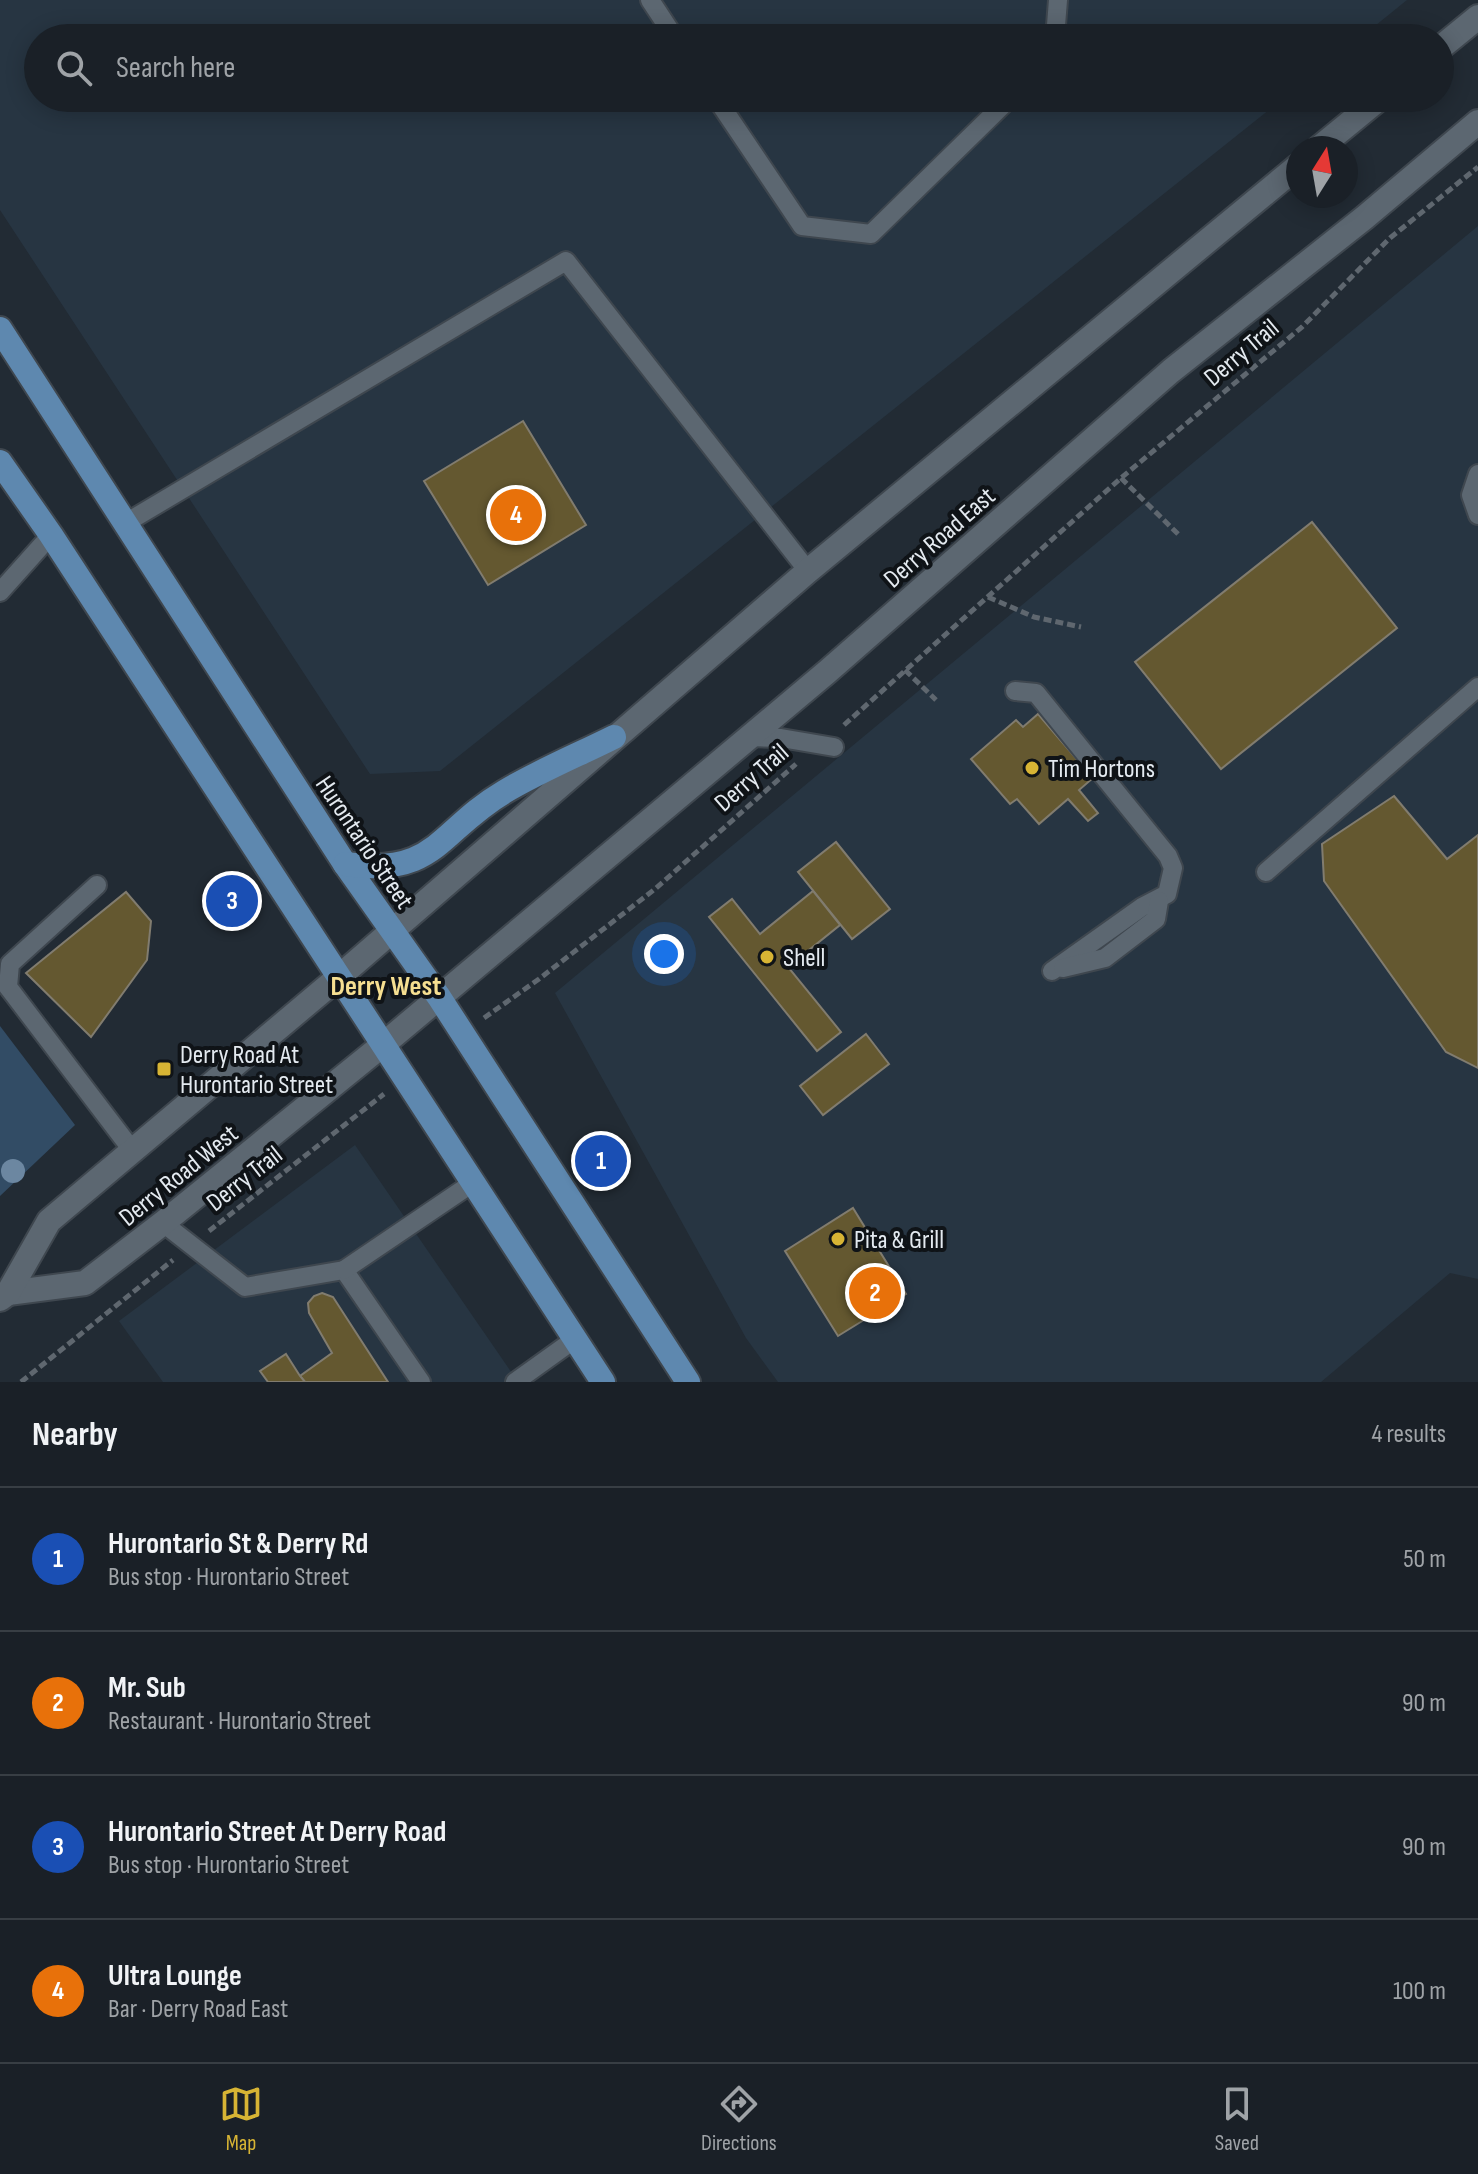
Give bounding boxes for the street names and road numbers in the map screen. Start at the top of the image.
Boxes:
street label: Derry Trail [1198,313,1286,393]
street label: Derry Road East [878,481,1002,595]
street label: Derry Trail [709,738,795,819]
street label: Hurontario Street [308,771,419,915]
street label: Derry Road West [113,1119,245,1234]
street label: Derry Trail [201,1140,289,1218]

